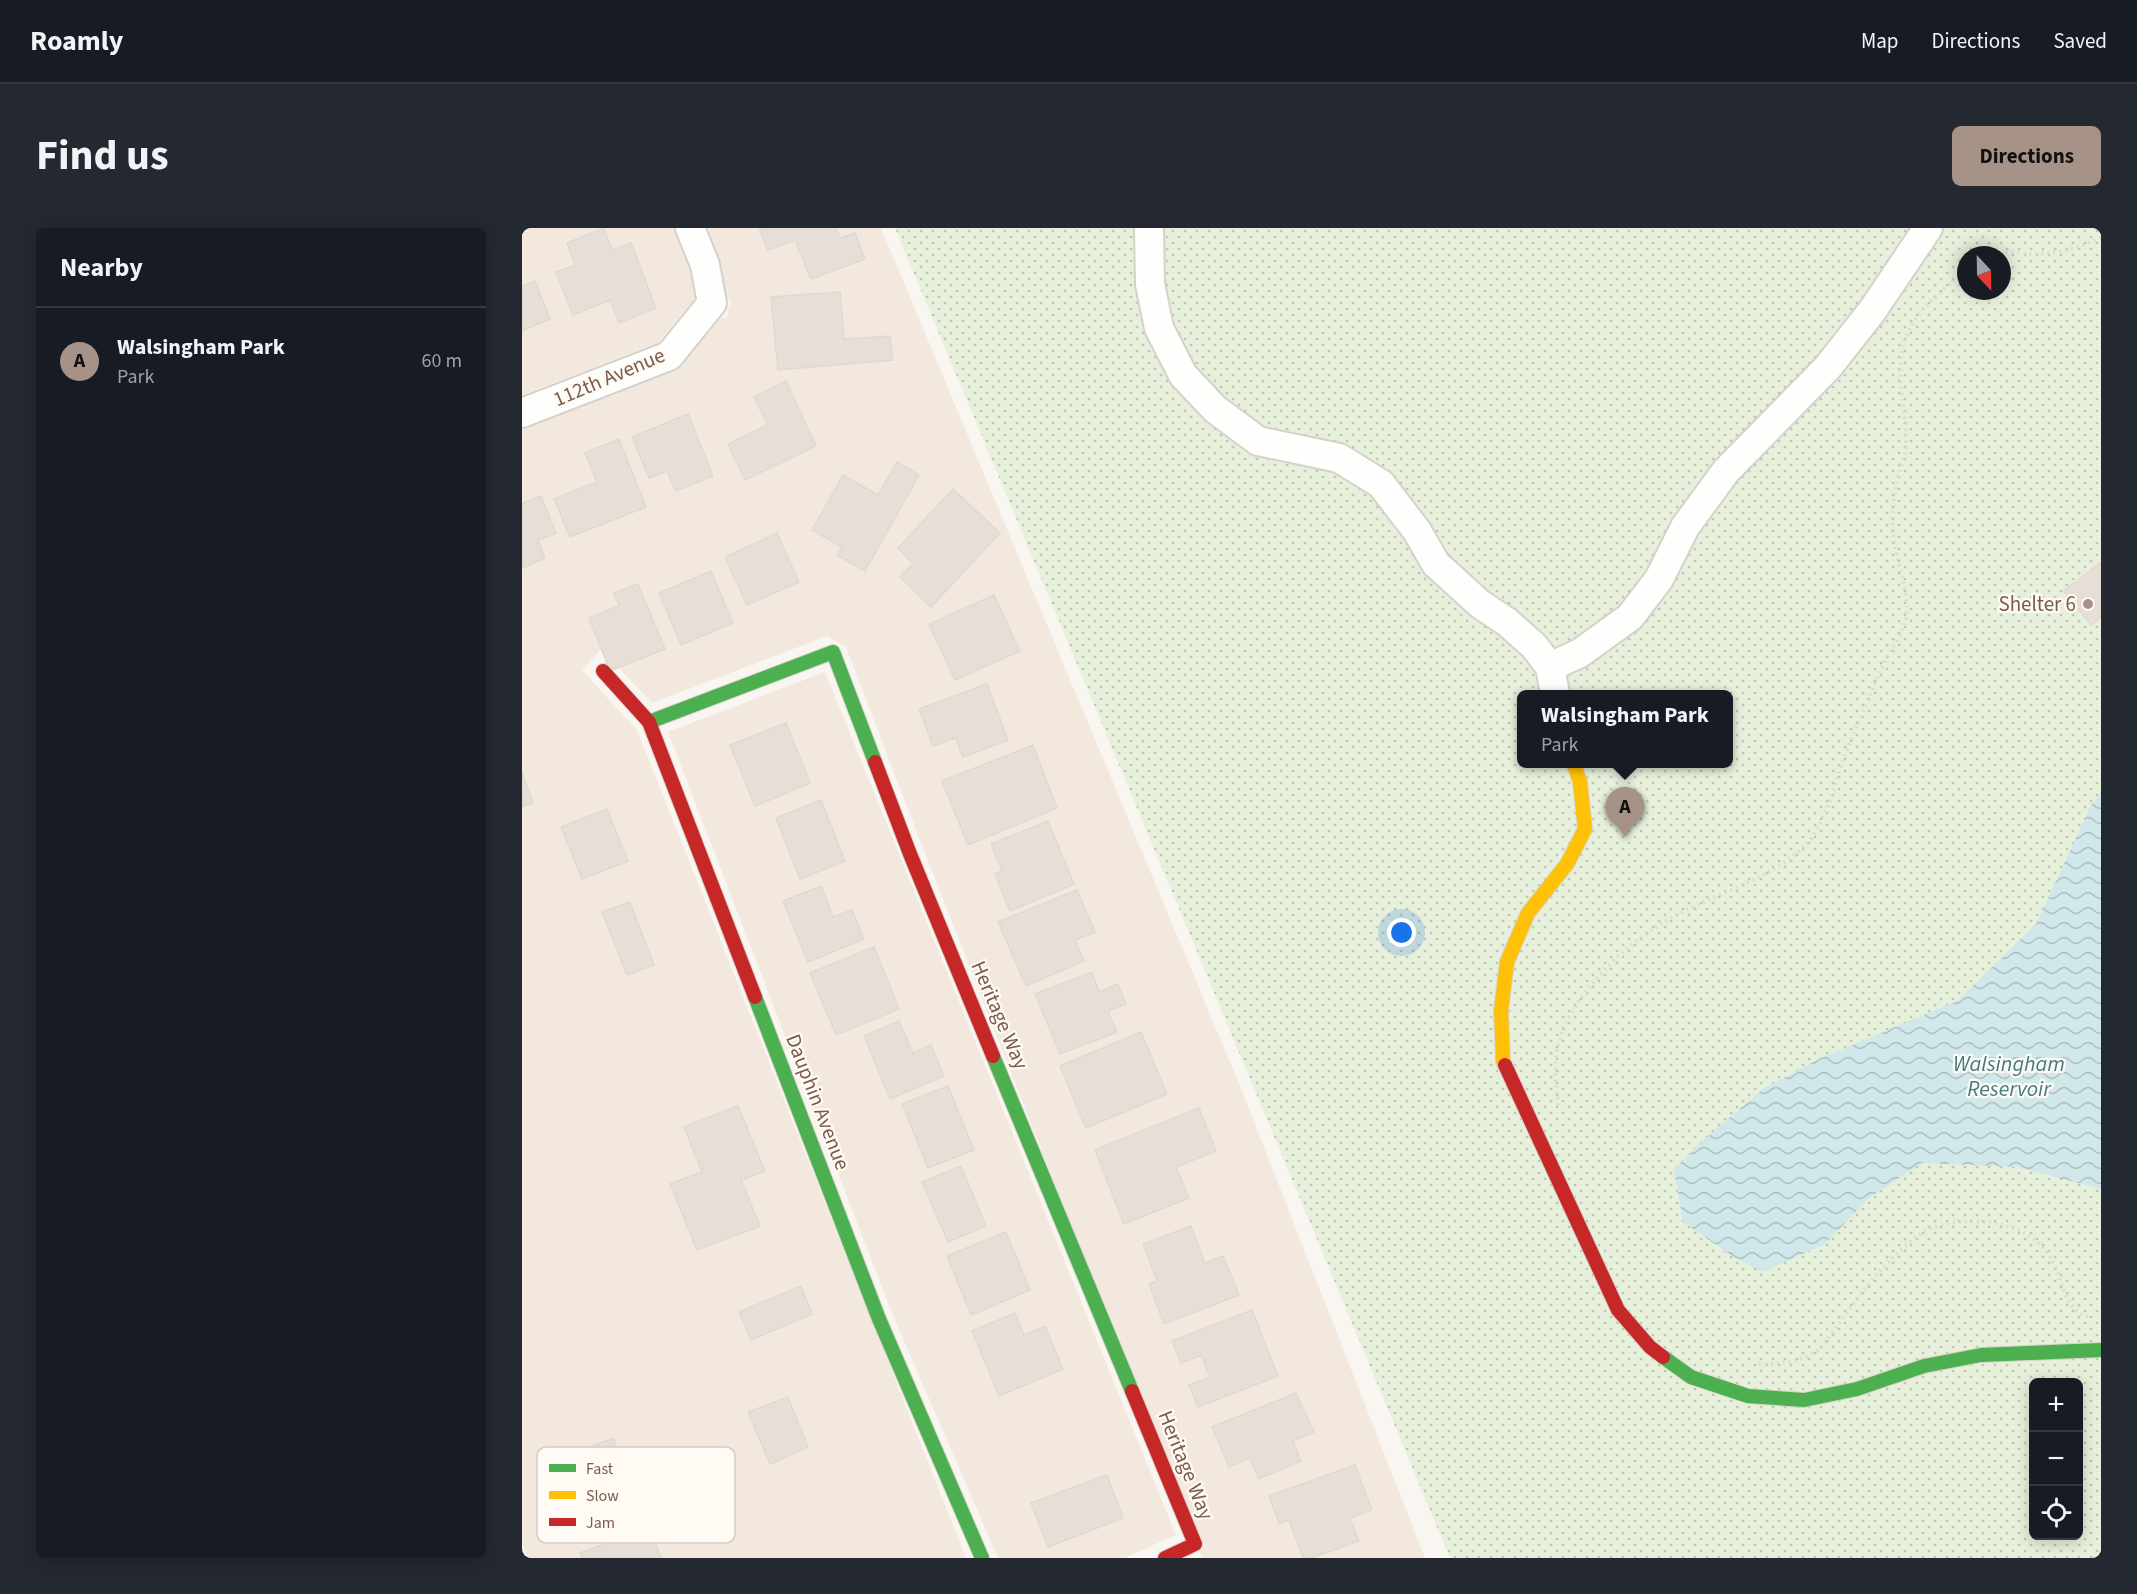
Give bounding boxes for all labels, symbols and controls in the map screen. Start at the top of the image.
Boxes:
text: Roamly [30,21,123,61]
text: Map [1861,26,1899,56]
text: Directions [1932,26,2020,56]
text: Saved [2053,26,2107,56]
text: Find us [36,126,169,186]
button: Directions [1952,126,2101,186]
north arrow [1957,246,2011,300]
text: Nearby [60,249,143,286]
text: Walsingham Park [117,331,285,363]
street label: 112th Avenue [548,340,670,414]
text: A [74,347,85,375]
text: 60 m [422,347,462,375]
text: Park [117,363,154,391]
place label: Shelter 6 [1998,589,2076,619]
marker: Shelter 6 [2081,597,2095,611]
popup [1517,690,1733,768]
text: Walsingham Park [1541,699,1709,731]
text: Park [1541,731,1578,759]
pin: A [1606,788,1644,837]
your location [1387,918,1416,947]
street label: Heritage Way [964,956,1036,1074]
street label: Dauphin Avenue [778,1030,858,1174]
water label: Walsingham Reservoir [1953,1048,2065,1105]
map controls [2029,1378,2083,1540]
button: + [2029,1378,2083,1432]
street label: Heritage Way [1151,1406,1222,1524]
button: − [2029,1432,2083,1486]
legend [537,1447,735,1543]
text: Fast [586,1458,614,1480]
text: Slow [586,1485,619,1507]
button: locate [2029,1486,2083,1540]
text: Jam [586,1512,615,1534]

